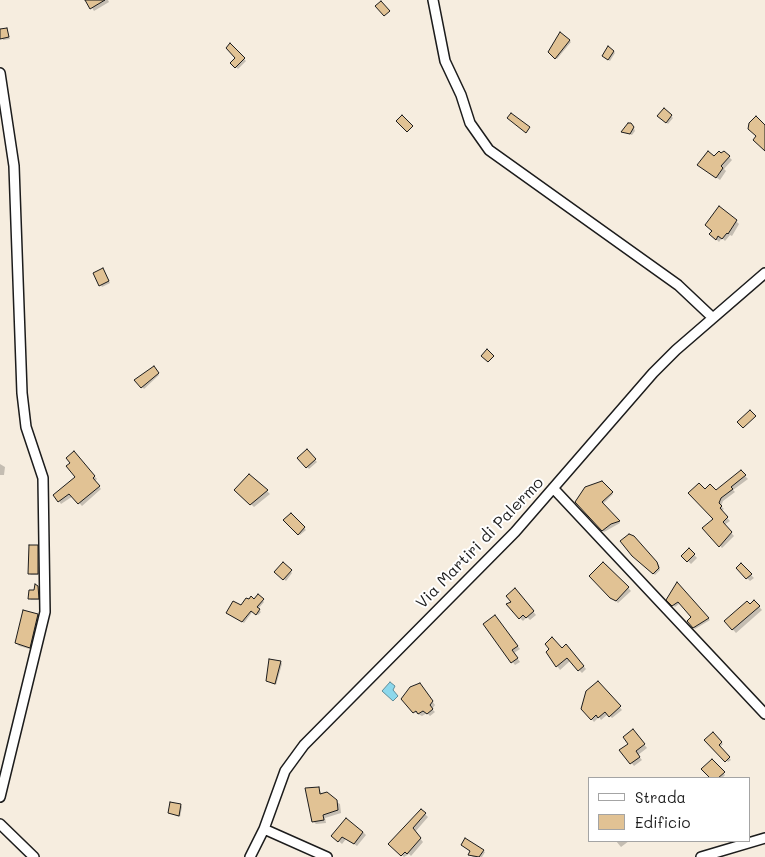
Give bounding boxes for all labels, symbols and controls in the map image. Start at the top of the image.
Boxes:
street label: Via Martiri di Palermo [412,473,548,613]
legend [588,777,750,842]
text: Strada [635,787,686,807]
text: Edificio [635,812,690,832]

